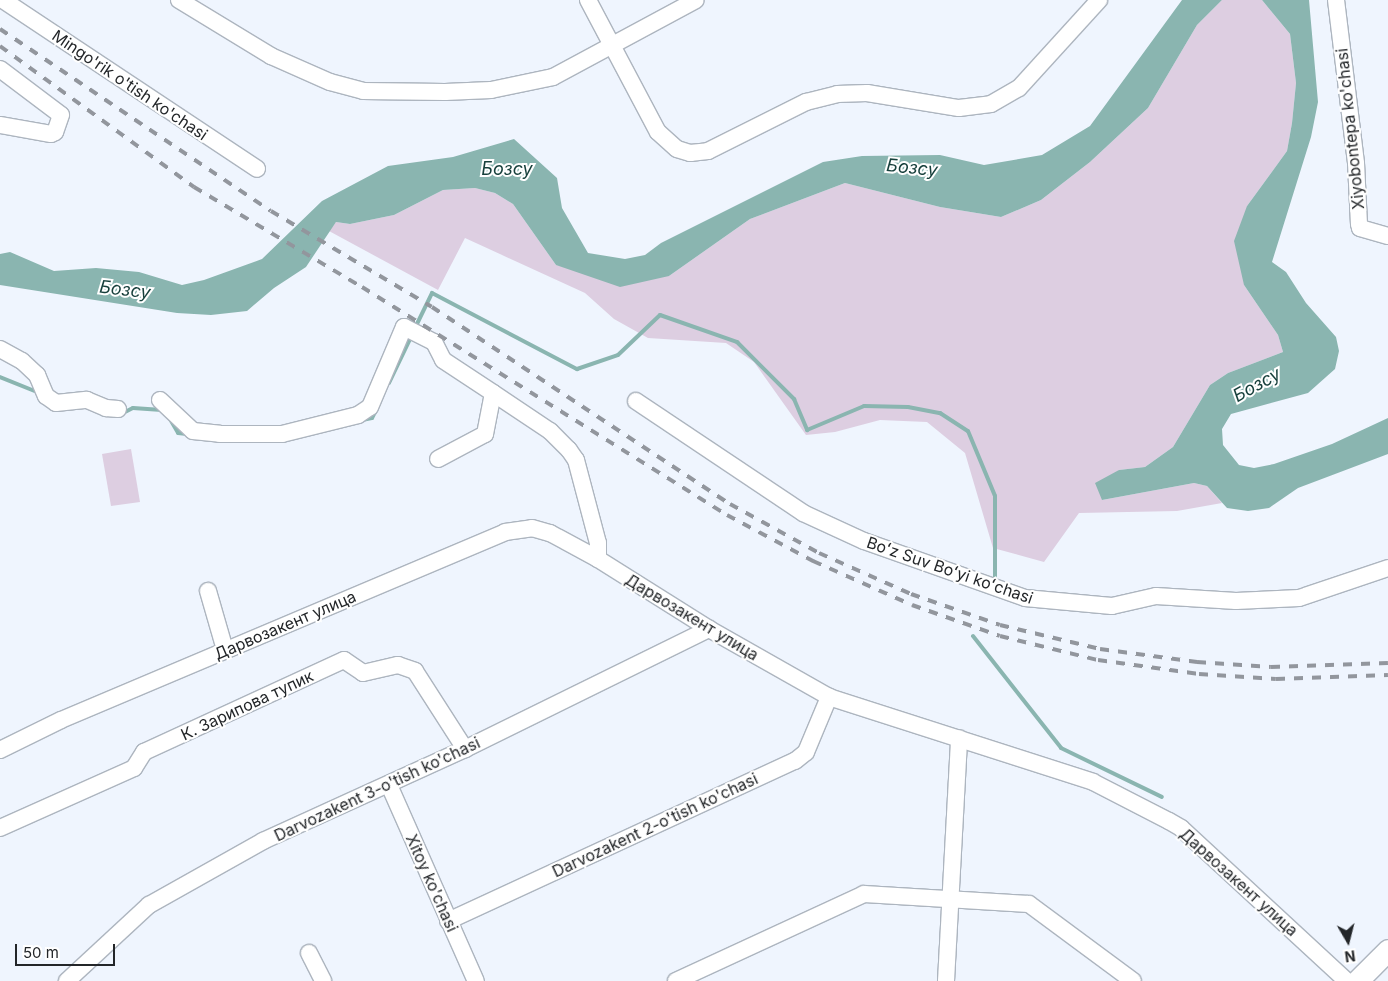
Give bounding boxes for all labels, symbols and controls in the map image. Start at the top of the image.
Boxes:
street label: Mingo'rik o'tish ko'chasi [49,26,211,144]
street label: Xiyobontepa ko'chasi [1332,47,1368,211]
water label: Бозсу [885,155,939,181]
water label: Бозсу [481,158,533,180]
water label: Бозсу [98,276,152,304]
water label: Бозсу [1229,363,1285,407]
street label: Boʻz Suv Boʻyi koʻchasi [864,532,1036,608]
street label: Дарвозакент улица [622,570,762,664]
street label: Дарвозакент улица [211,586,359,664]
street label: К. Зарипова тупик [178,666,316,744]
street label: Darvozakent 3-o'tish ko'chasi [271,733,483,845]
street label: Darvozakent 2-o'tish ko'chasi [549,769,761,881]
street label: Дарвозакент улица [1176,824,1302,940]
street label: Xitoy ko'chasi [402,831,462,935]
north arrow [1323,916,1373,966]
scale bar [18,934,118,966]
text: 50 m [23,943,59,962]
text: N [1344,947,1357,966]

